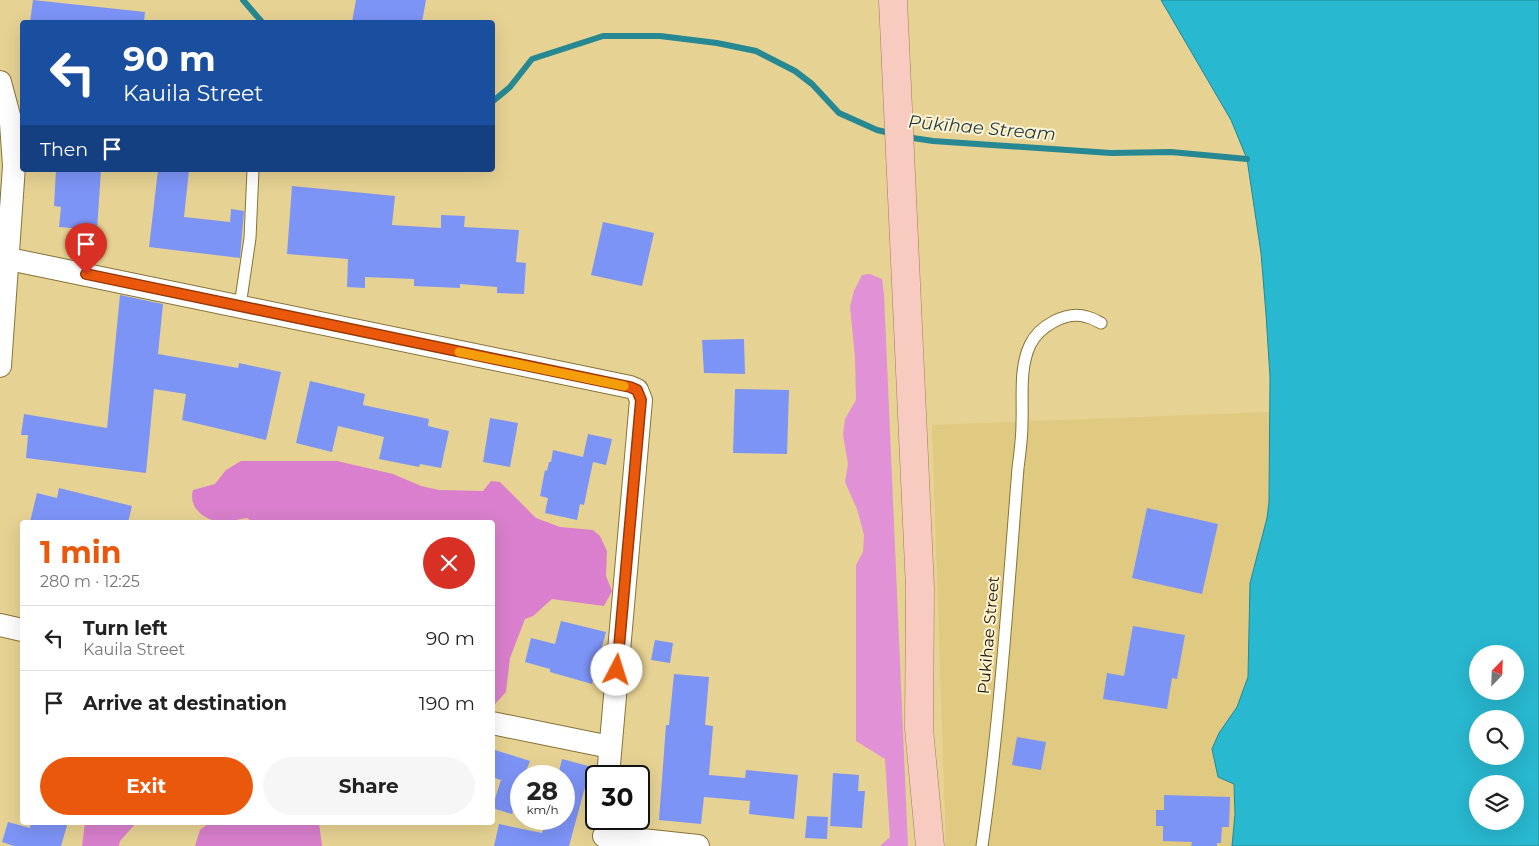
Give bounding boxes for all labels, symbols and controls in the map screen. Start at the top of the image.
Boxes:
text: 90 m [123,37,216,80]
icon: left [40,40,105,105]
text: Kauila Street [123,80,263,107]
water label: Pūkīhae Stream [907,111,1057,145]
icon: arrive [98,135,126,163]
text: Then [40,138,88,161]
pin [65,223,107,274]
icon: arrive [72,230,100,258]
text: 1 min [40,534,121,571]
button: close [423,537,475,589]
text: 280 m · 12:25 [40,572,140,591]
street label: Pukihae Street [974,575,1003,695]
text: Turn left [83,617,168,640]
icon: left [40,624,68,652]
text: 90 m [426,627,475,650]
text: Kauila Street [83,640,185,659]
position arrow [590,643,642,695]
north arrow [1469,645,1524,700]
map controls [1469,645,1524,830]
icon: arrive [40,689,68,717]
text: Arrive at destination [83,692,287,715]
text: 190 m [419,692,475,715]
button: search [1469,710,1524,765]
button: Exit [40,757,253,815]
button: Share [263,757,475,815]
speed limit sign: 30 [585,765,650,830]
button: layers [1469,775,1524,830]
text: 28 [527,776,558,806]
text: km/h [526,802,559,817]

